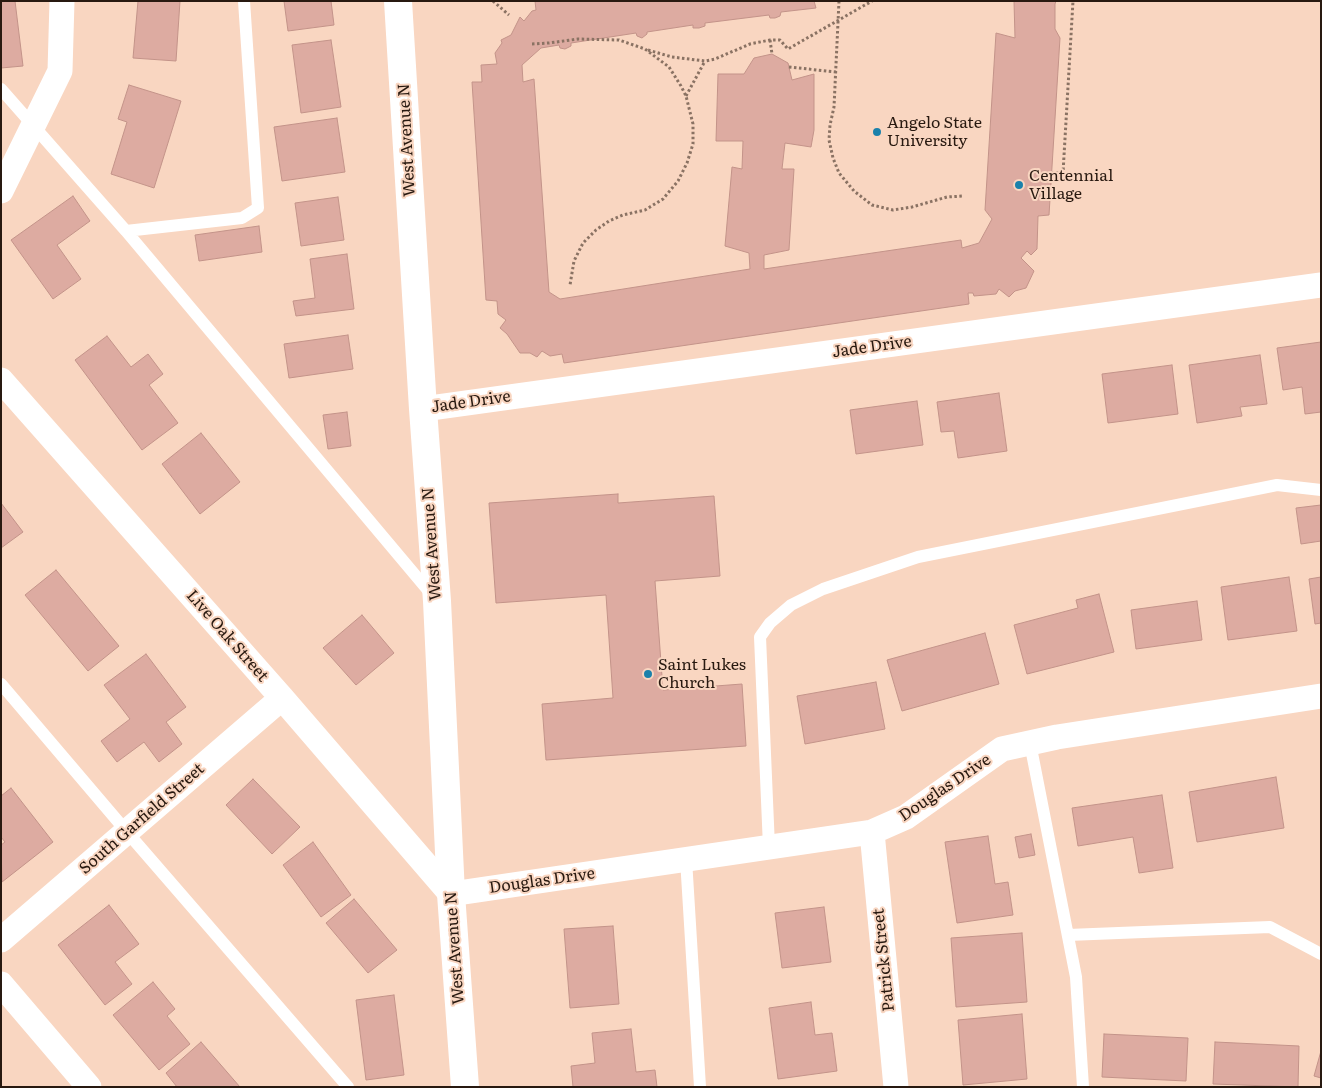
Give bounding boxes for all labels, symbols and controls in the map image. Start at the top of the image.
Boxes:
street label: West Avenue N [394,83,420,197]
place label: Angelo State University [887,113,982,151]
marker: Angelo State University [871,126,883,138]
place label: Centennial Village [1029,166,1113,204]
marker: Centennial Village [1013,179,1025,191]
street label: Jade Drive [831,332,913,362]
street label: Jade Drive [430,387,512,417]
street label: West Avenue N [418,487,446,601]
street label: Live Oak Street [182,586,272,686]
place label: Saint Lukes Church [658,655,746,693]
marker: Saint Lukes Church [642,668,654,680]
street label: Douglas Drive [895,750,995,826]
street label: South Garfield Street [76,760,208,878]
street label: Douglas Drive [488,864,596,898]
street label: West Avenue N [441,891,469,1005]
street label: Patrick Street [869,908,899,1012]

